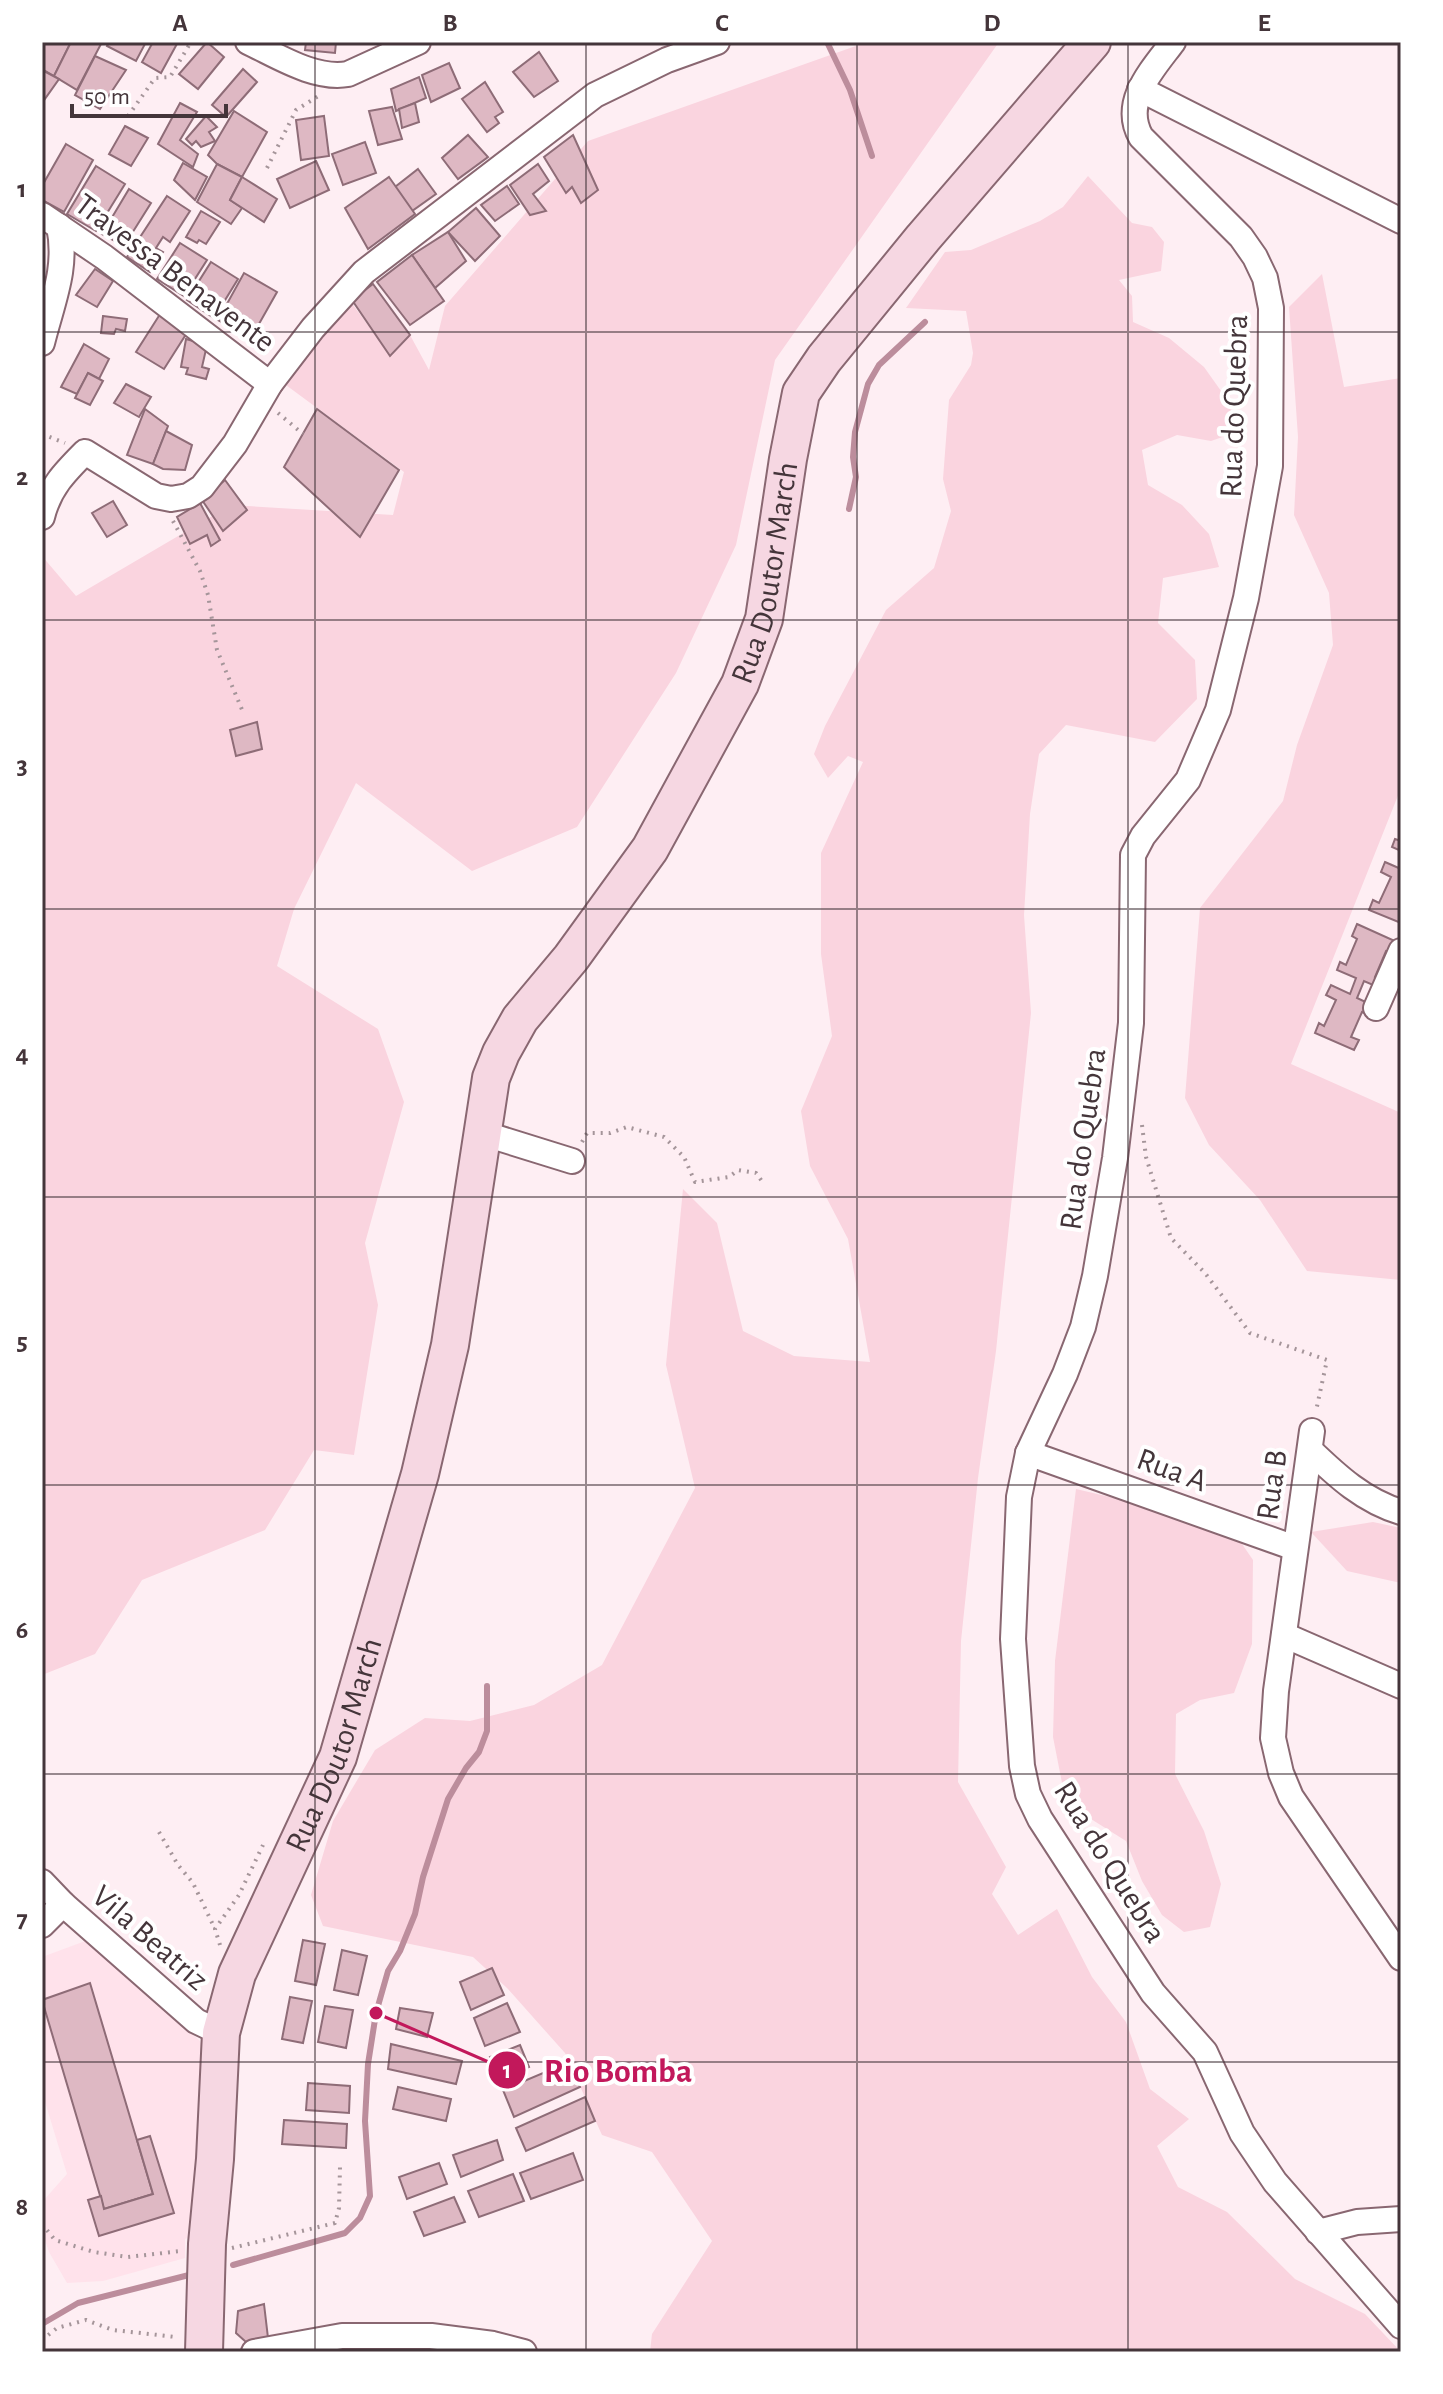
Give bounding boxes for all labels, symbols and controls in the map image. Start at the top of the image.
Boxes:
text: A [172,10,188,36]
text: B [442,10,458,36]
text: C [715,10,729,36]
text: D [983,10,1001,36]
text: E [1257,10,1271,36]
scale bar [72,68,226,118]
text: 50 m [84,85,130,109]
text: 1 [17,176,27,202]
street label: Travessa Benavente [69,188,281,358]
street label: Rua do Quebra [1215,314,1253,498]
street label: Rua Doutor March [726,460,803,688]
text: 2 [16,464,28,490]
text: 3 [16,753,28,779]
text: 4 [15,1041,29,1067]
street label: Rua do Quebra [1054,1046,1112,1232]
text: 5 [16,1329,28,1355]
street label: Rua A [1133,1443,1211,1497]
street label: Rua B [1251,1448,1293,1522]
text: 6 [16,1617,28,1643]
street label: Rua Doutor March [280,1635,388,1857]
street label: Rua do Quebra [1048,1776,1172,1948]
street label: Vila Beatriz [86,1879,214,1997]
text: 7 [16,1906,28,1932]
callout: Rio Bomba [487,2041,708,2099]
text: Rio Bomba [544,2055,692,2089]
text: 1 [503,2059,511,2083]
text: 8 [16,2194,28,2220]

